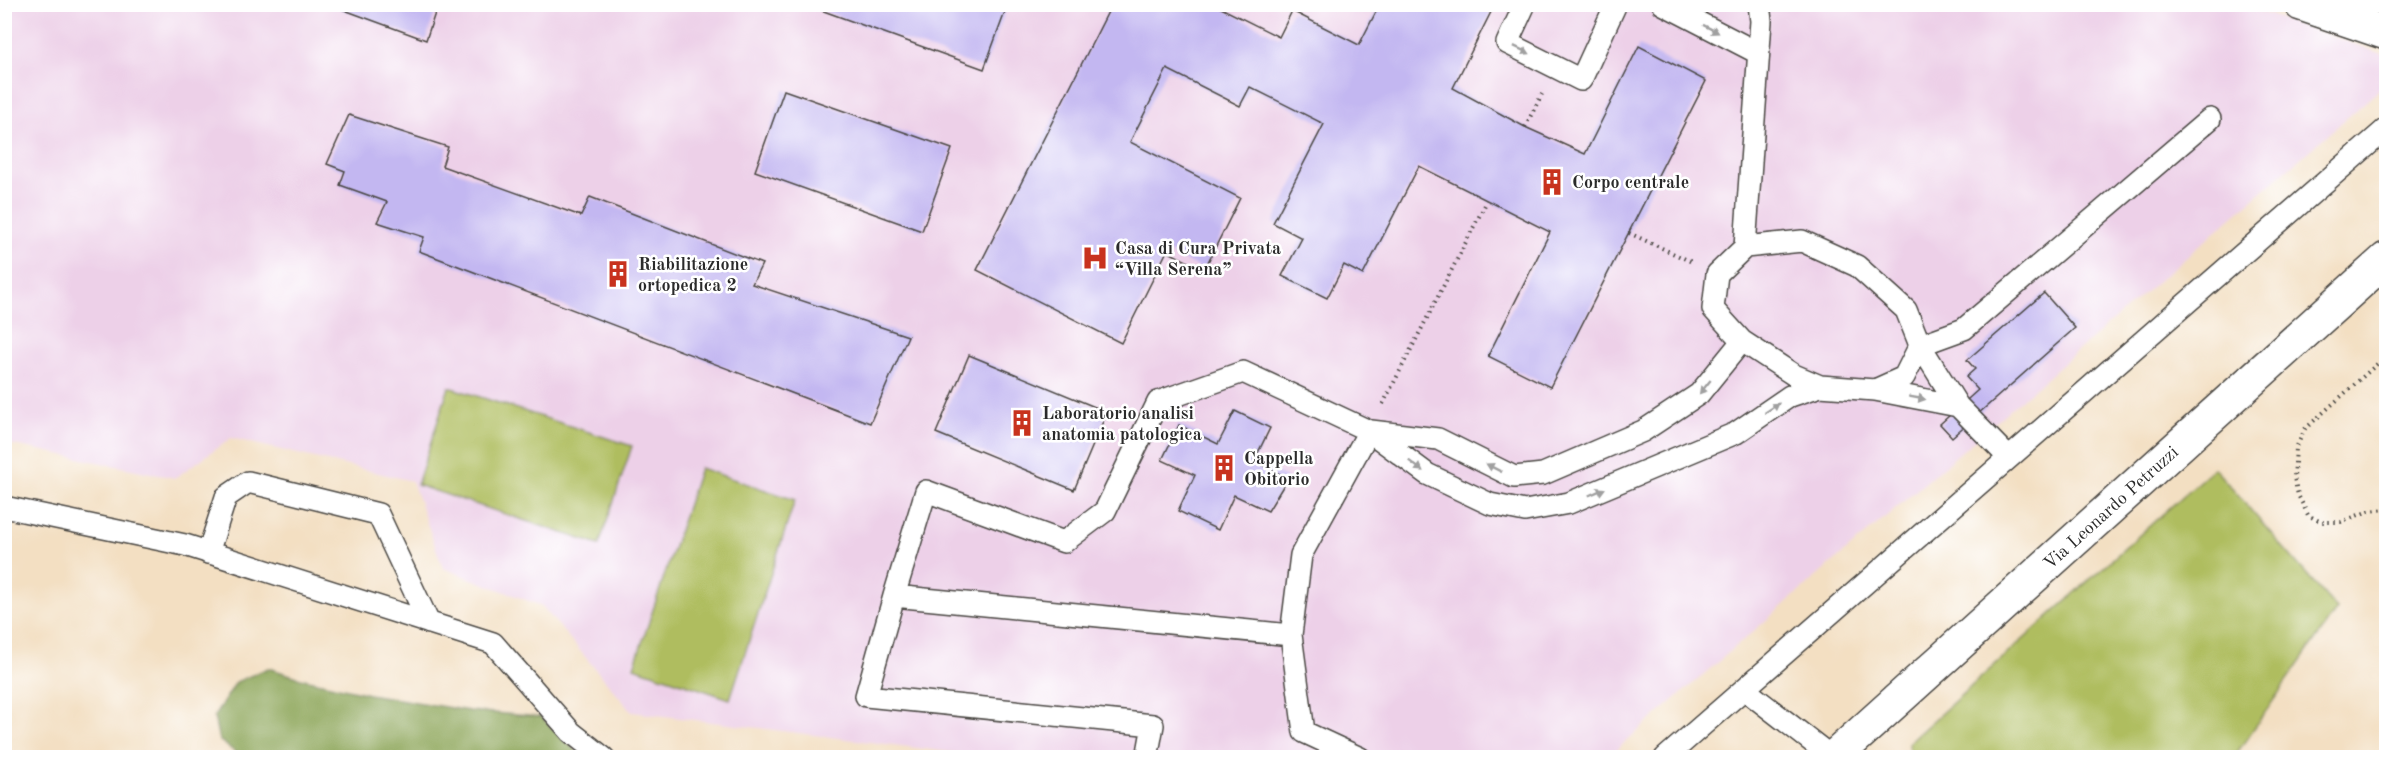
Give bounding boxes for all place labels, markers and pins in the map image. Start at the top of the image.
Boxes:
building icon: Corpo centrale [1537,167,1567,197]
place label: Corpo centrale [1572,174,1689,192]
place label: Casa di Cura Privata “Villa Serena” [1115,240,1281,279]
hospital icon: Casa di Cura Privata “Villa Serena” [1080,243,1110,273]
place label: Riabilitazione ortopedica 2 [638,256,748,295]
building icon: Riabilitazione ortopedica 2 [603,259,633,289]
place label: Laboratorio analisi anatomia patologica [1042,405,1202,444]
building icon: Laboratorio analisi anatomia patologica [1007,408,1037,438]
place label: Cappella Obitorio [1244,450,1313,489]
building icon: Cappella Obitorio [1209,453,1239,483]

